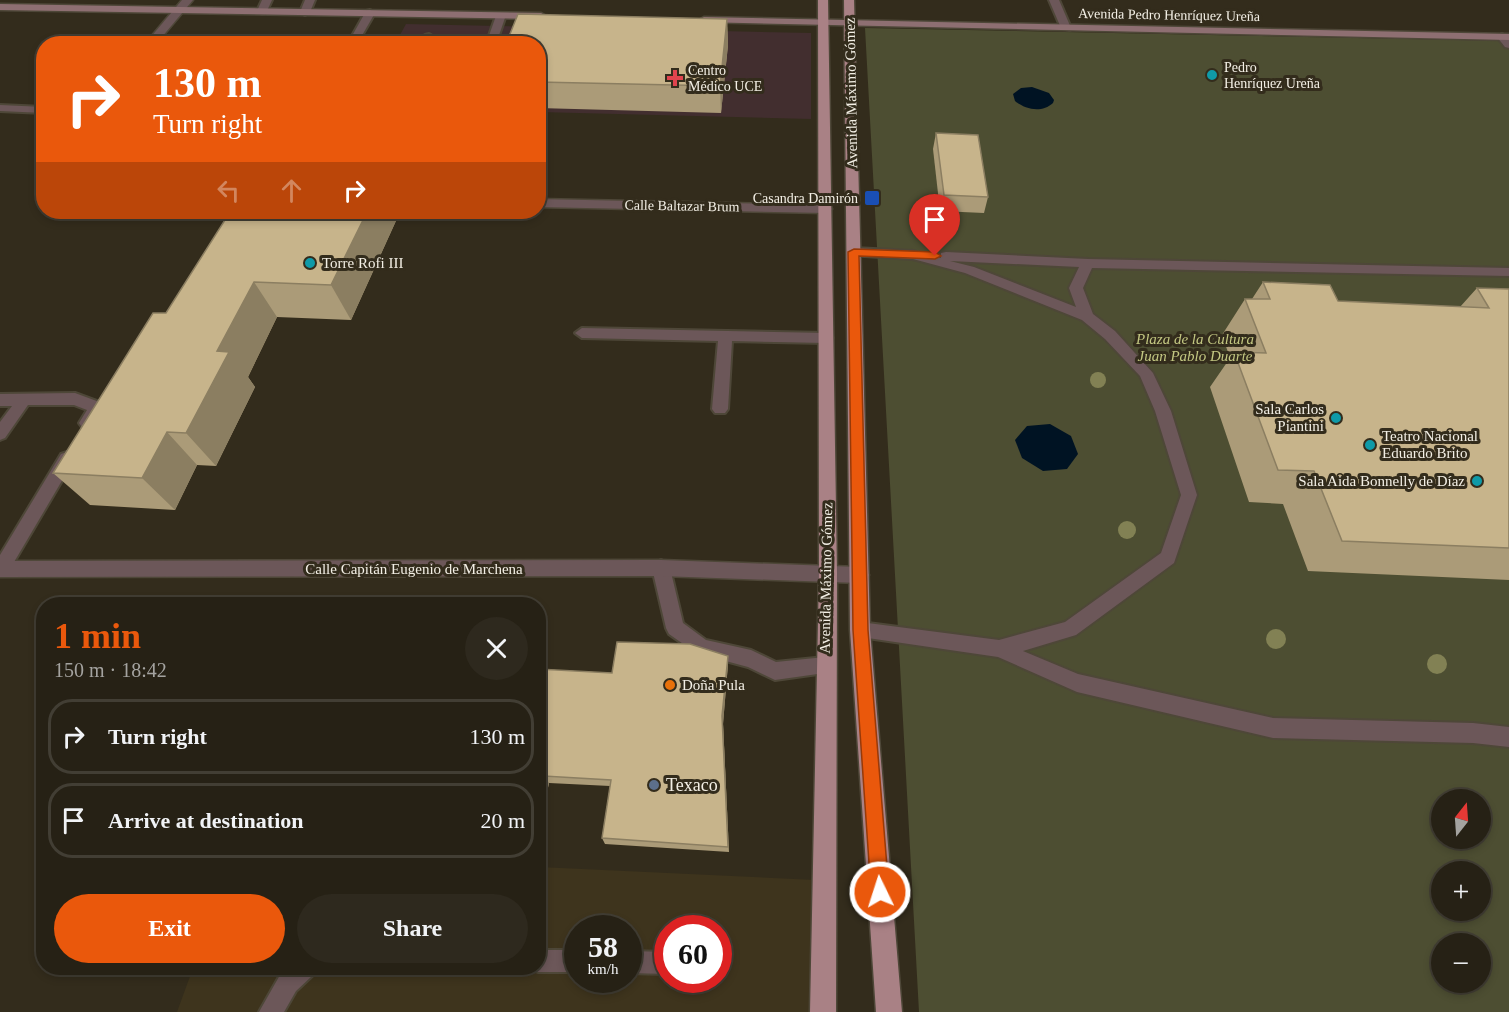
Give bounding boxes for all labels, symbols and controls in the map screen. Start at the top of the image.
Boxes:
street label: Avenida Pedro Henríquez Ureña [1078,6,1261,24]
street label: Avenida Máximo Gómez [842,17,860,169]
icon: right [54,60,132,138]
text: 130 m [153,60,262,106]
place label: Pedro Henríquez Ureña [1224,60,1321,91]
place label: Centro Médico UCE [688,63,762,94]
marker: Pedro Henríquez Ureña [1205,68,1219,82]
marker: Centro Médico UCE [666,69,684,87]
text: Turn right [153,109,262,139]
icon: left [212,174,245,207]
icon: ahead [275,174,308,207]
icon: right [338,174,371,207]
marker: Casandra Damirón [863,189,881,207]
place label: Casandra Damirón [753,191,858,206]
pin [909,194,960,256]
street label: Calle Baltazar Brum [624,197,740,215]
icon: arrive [918,203,951,236]
place label: Torre Rofi III [322,255,403,271]
marker: Torre Rofi III [303,256,317,270]
park label: Plaza de la Cultura Juan Pablo Duarte [1135,331,1254,364]
place label: Sala Carlos Piantini [1255,401,1324,434]
marker: Sala Carlos Piantini [1329,411,1343,425]
place label: Teatro Nacional Eduardo Brito [1382,428,1478,461]
marker: Teatro Nacional Eduardo Brito [1363,438,1377,452]
place label: Sala Aida Bonnelly de Díaz [1298,473,1465,489]
marker: Sala Aida Bonnelly de Díaz [1470,474,1484,488]
street label: Avenida Máximo Gómez [817,502,835,654]
street label: Calle Capitán Eugenio de Marchena [305,561,523,577]
text: 1 min [54,616,141,656]
button: close [465,617,528,680]
text: 150 m · 18:42 [54,659,167,681]
place label: Doña Pula [682,677,745,693]
marker: Doña Pula [663,678,677,692]
icon: right [57,720,90,753]
text: Turn right [108,724,207,749]
text: 130 m [469,724,525,749]
place label: Texaco [666,775,718,795]
marker: Texaco [647,778,661,792]
north arrow [1431,789,1491,849]
map controls [1431,789,1491,993]
icon: arrive [57,804,90,837]
text: Arrive at destination [108,808,304,833]
text: 20 m [480,808,525,833]
position arrow [848,860,912,924]
button: + [1431,861,1491,921]
button: Exit [54,894,285,963]
button: Share [297,894,528,963]
speed limit sign: 60 [654,915,732,993]
text: 58 [588,930,618,963]
button: − [1431,933,1491,993]
text: km/h [588,961,618,977]

